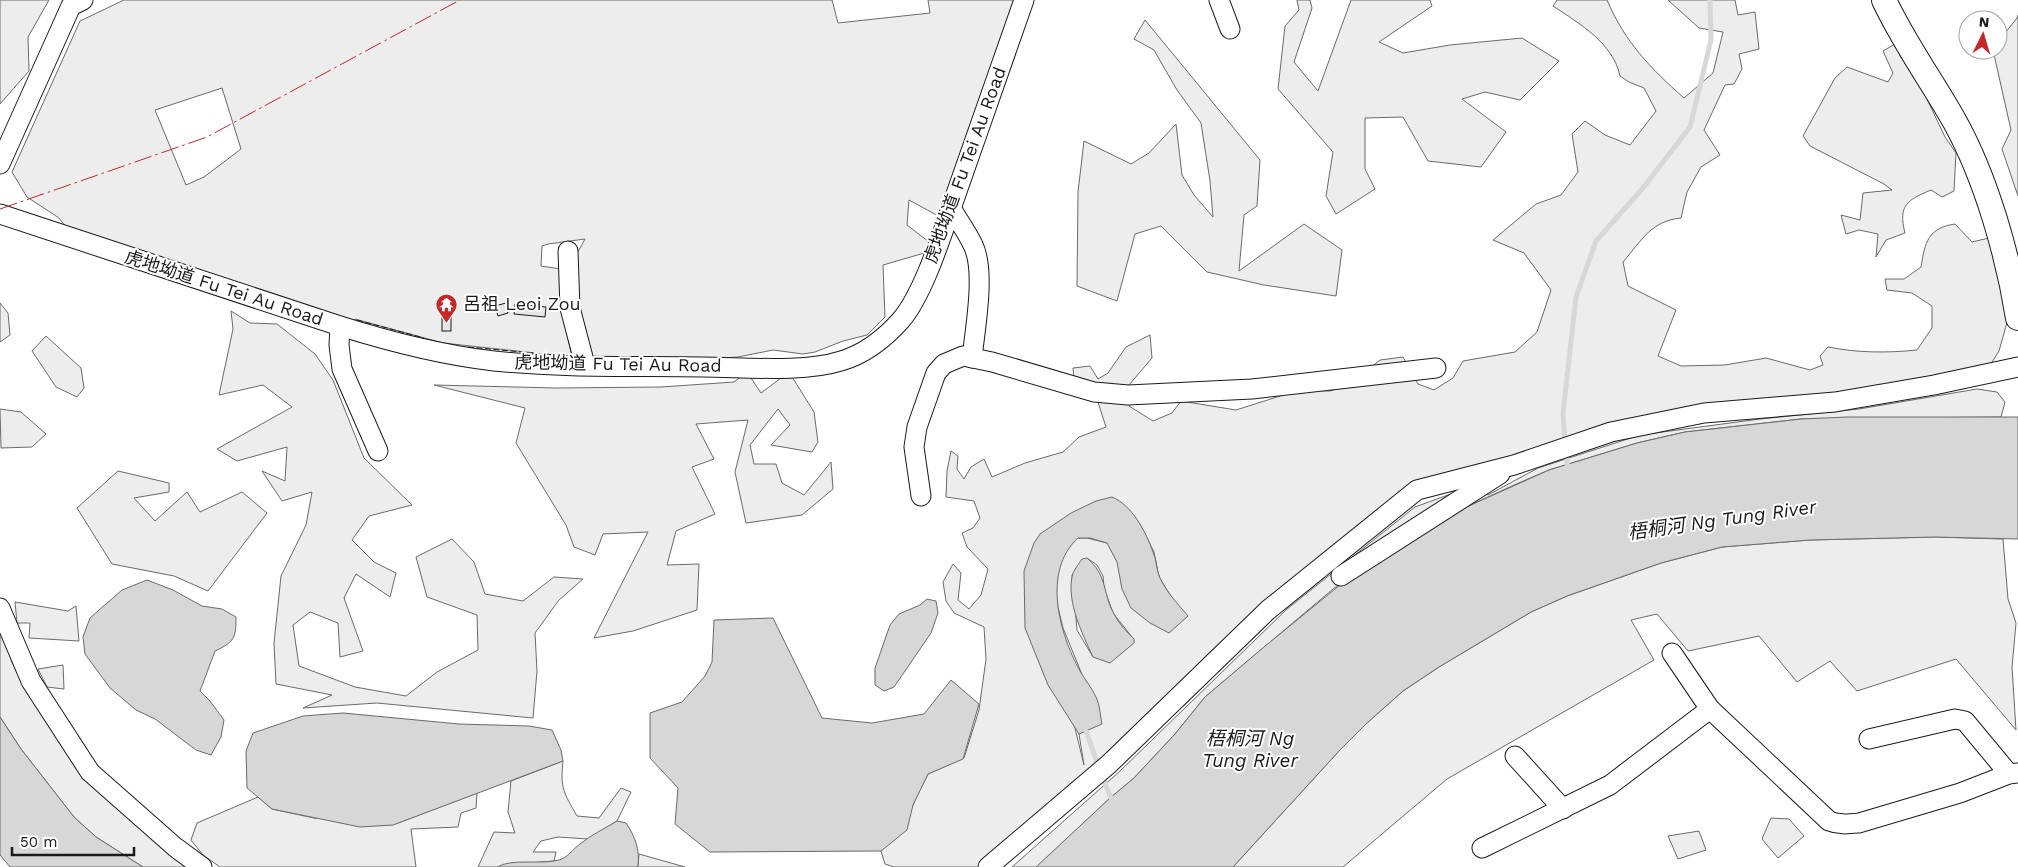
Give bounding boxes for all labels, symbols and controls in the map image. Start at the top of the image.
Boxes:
north arrow [1958,10,2008,60]
text: N [1978,14,1990,30]
street label: 虎地坳道 Fu Tei Au Road [919,64,1010,266]
street label: 虎地坳道 Fu Tei Au Road [122,245,326,330]
temple icon: 呂祖 Leoi Zou [435,292,459,323]
place label: 呂祖 Leoi Zou [463,293,581,314]
street label: 虎地坳道 Fu Tei Au Road [514,351,722,376]
water label: 梧桐河 Ng Tung River [1626,495,1818,544]
water label: 梧桐河 Ng Tung River [1202,727,1298,772]
scale bar [12,824,135,856]
text: 50 m [20,833,57,851]

